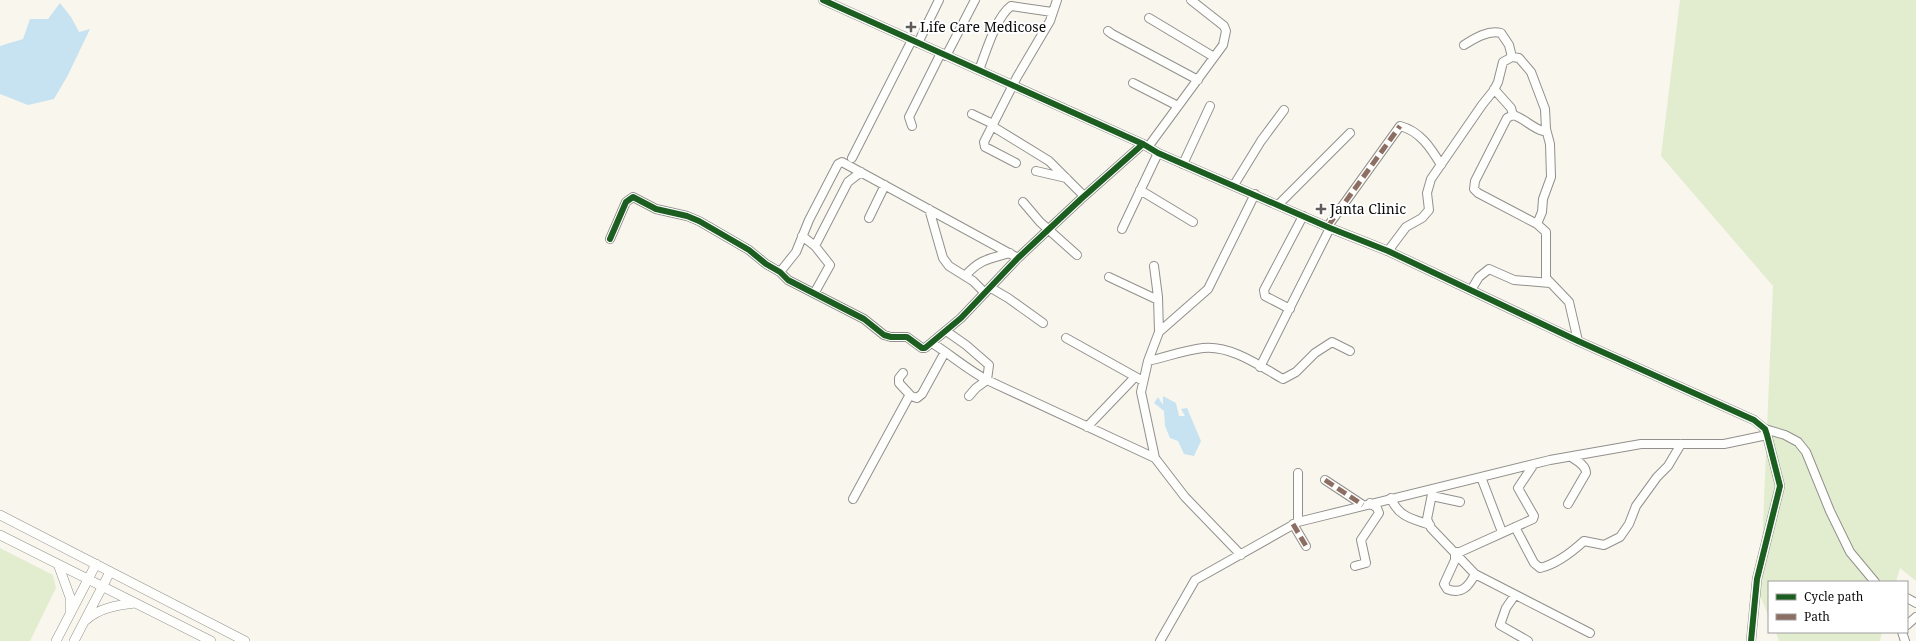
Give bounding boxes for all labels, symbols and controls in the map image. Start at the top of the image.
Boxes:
place label: Life Care Medicose [920,17,1046,36]
marker: Life Care Medicose [905,21,917,33]
place label: Janta Clinic [1329,199,1406,218]
marker: Janta Clinic [1315,203,1327,215]
legend [1768,581,1908,633]
text: Cycle path [1804,588,1864,605]
text: Path [1804,608,1830,625]

